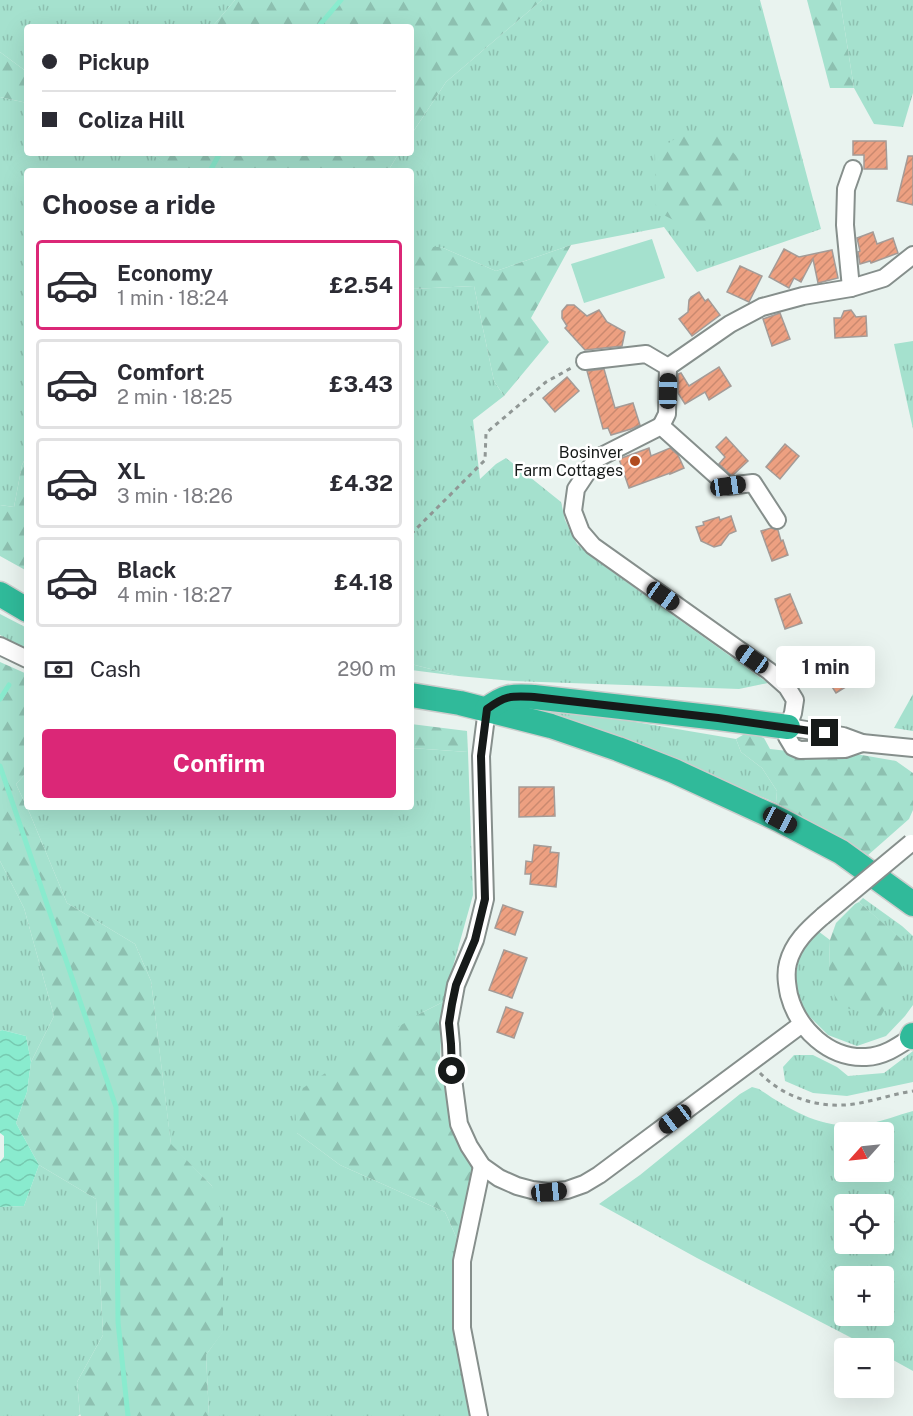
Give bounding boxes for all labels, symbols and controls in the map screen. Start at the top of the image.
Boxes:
text: Pickup [78,49,149,75]
text: Coliza Hill [78,107,185,133]
text: Choose a ride [42,188,216,220]
icon: car [45,258,99,312]
text: Economy [117,260,213,286]
text: £2.54 [330,272,393,298]
text: 1 min · 18:24 [117,286,229,310]
icon: car [45,357,99,411]
text: Comfort [117,359,204,385]
text: £3.43 [329,371,393,397]
car [659,373,677,409]
text: 2 min · 18:25 [117,385,233,409]
place label: Bosinver Farm Cottages [514,443,623,480]
marker: Bosinver Farm Cottages [628,454,642,468]
icon: car [45,456,99,510]
text: XL [117,458,145,484]
text: £4.32 [330,470,393,496]
car [709,475,747,497]
text: 3 min · 18:26 [117,484,233,508]
icon: car [45,555,99,609]
text: Black [117,557,176,583]
text: £4.18 [334,569,393,595]
car [643,578,683,614]
text: 4 min · 18:27 [117,583,232,607]
car [732,641,772,677]
callout: 1 min [776,646,874,688]
icon: cash [42,653,75,686]
text: 1 min [801,655,850,679]
text: Cash [90,656,141,682]
text: 290 m [337,657,396,681]
route end [811,719,838,746]
button: Confirm [42,729,396,798]
car [760,804,800,836]
route start [438,1057,465,1084]
car [655,1101,695,1137]
north arrow [834,1122,894,1182]
map controls [834,1122,894,1398]
car [530,1181,568,1203]
button: locate [834,1194,894,1254]
button: + [834,1266,894,1326]
button: − [834,1338,894,1398]

